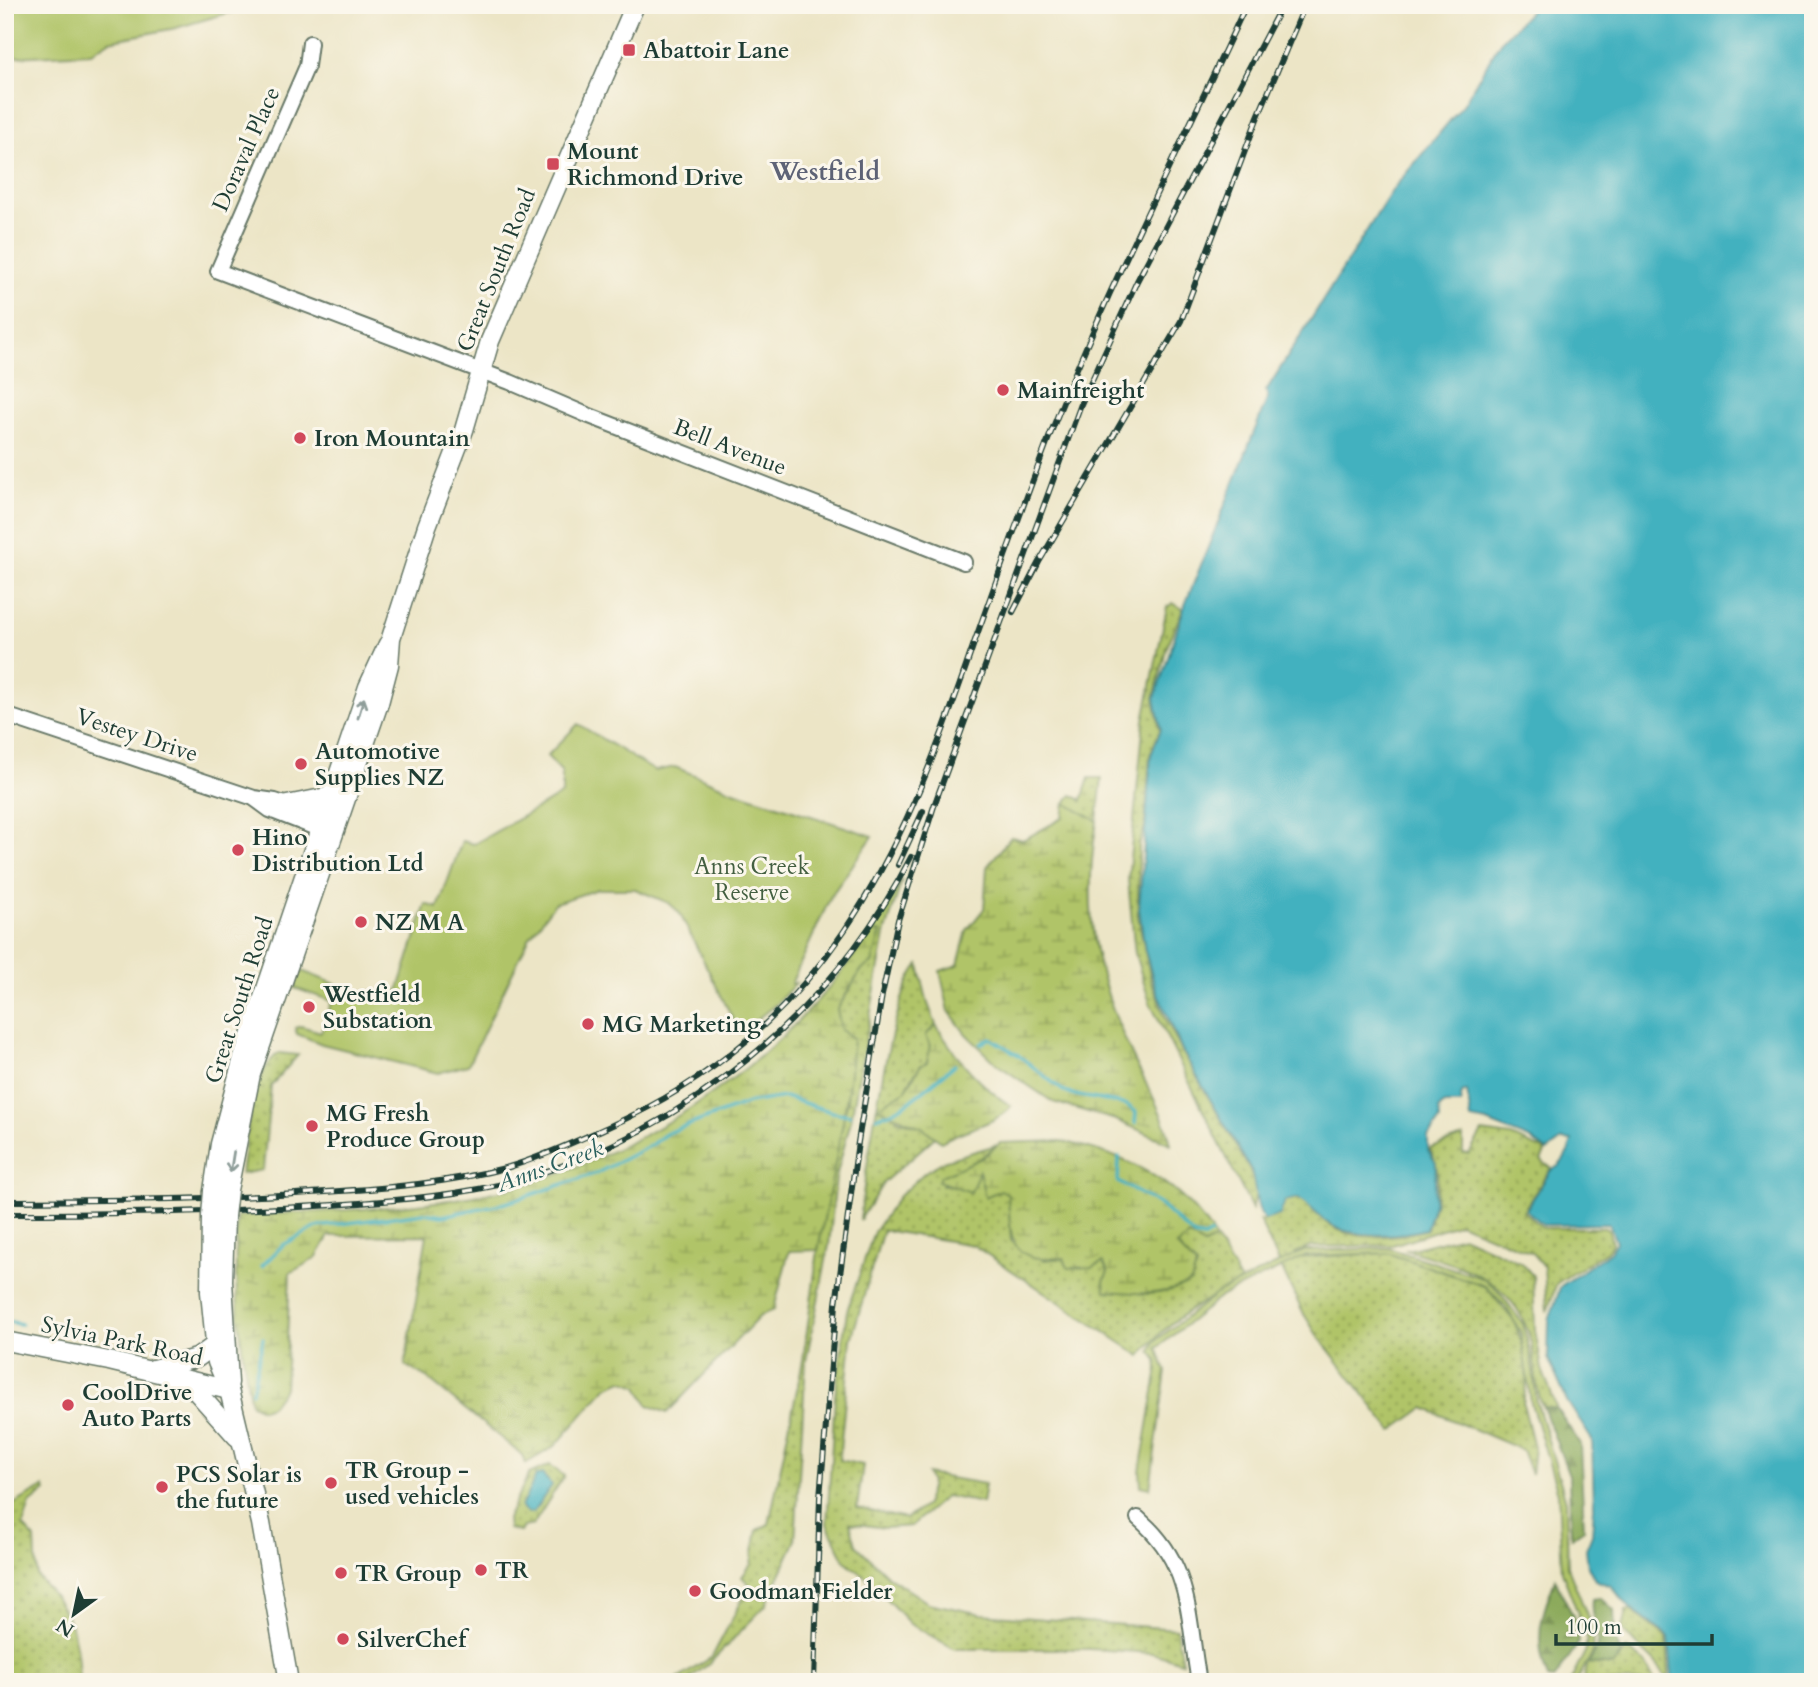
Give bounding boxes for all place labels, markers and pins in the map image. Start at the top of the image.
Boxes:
place label: Abattoir Lane [643,35,789,66]
marker: Abattoir Lane [621,42,637,58]
place label: Mount Richmond Drive [567,136,743,193]
marker: Mount Richmond Drive [545,156,561,172]
place label: Mainfreight [1017,375,1144,406]
marker: Mainfreight [995,382,1011,398]
place label: Iron Mountain [314,423,470,454]
marker: Iron Mountain [292,430,308,446]
place label: Automotive Supplies NZ [315,736,444,793]
marker: Automotive Supplies NZ [293,756,309,772]
place label: Hino Distribution Ltd [252,822,423,879]
marker: Hino Distribution Ltd [230,842,246,858]
place label: NZ M A [375,907,465,938]
marker: NZ M A [353,914,369,930]
place label: Westfield Substation [322,979,433,1036]
marker: Westfield Substation [301,999,317,1015]
place label: MG Marketing [602,1009,761,1040]
marker: MG Marketing [580,1016,596,1032]
place label: MG Fresh Produce Group [326,1098,485,1155]
marker: MG Fresh Produce Group [304,1118,320,1134]
place label: CoolDrive Auto Parts [82,1377,192,1434]
marker: CoolDrive Auto Parts [60,1397,76,1413]
place label: TR Group - used vehicles [345,1455,479,1512]
place label: PCS Solar is the future [176,1459,302,1516]
marker: TR Group - used vehicles [323,1475,339,1491]
marker: PCS Solar is the future [154,1479,170,1495]
place label: TR [495,1555,529,1586]
place label: TR Group [355,1558,462,1589]
marker: TR [473,1562,489,1578]
marker: TR Group [333,1565,349,1581]
place label: Goodman Fielder [709,1576,893,1607]
marker: Goodman Fielder [687,1583,703,1599]
place label: SilverChef [357,1624,470,1655]
marker: SilverChef [335,1631,351,1647]

